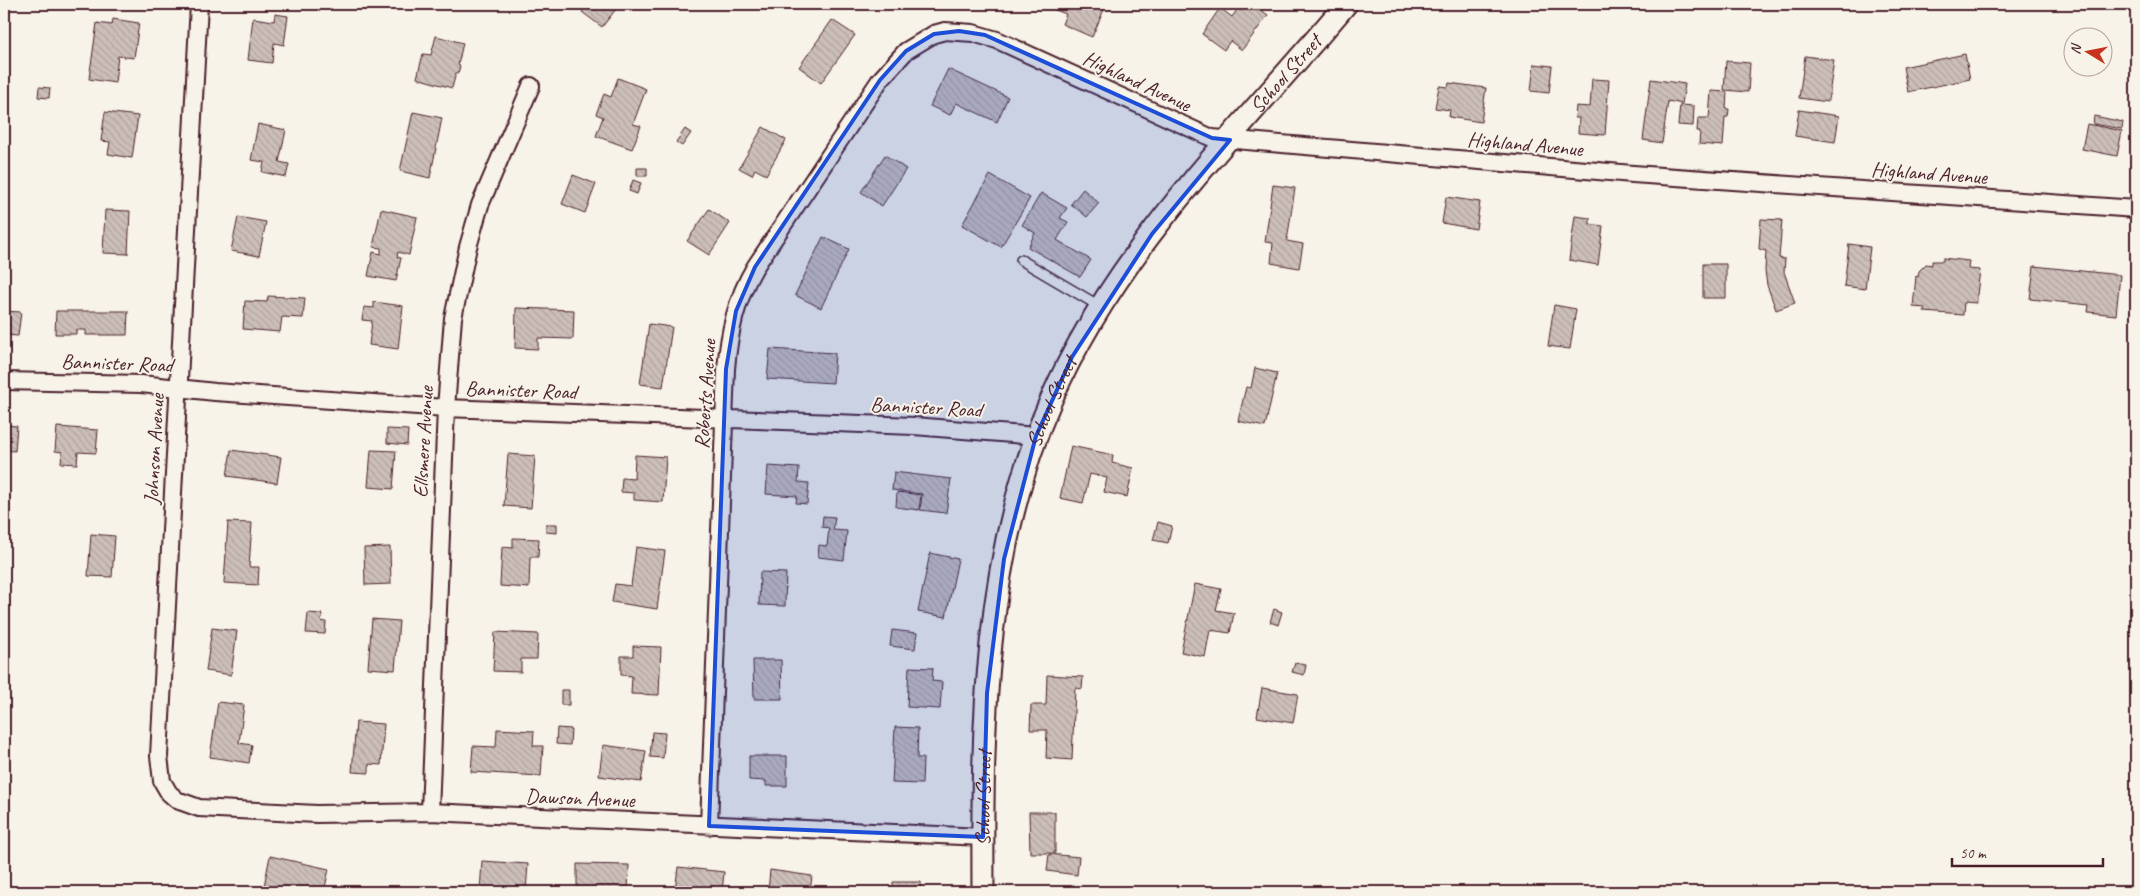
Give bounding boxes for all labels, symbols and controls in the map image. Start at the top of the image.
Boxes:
street label: School Street [1244,27,1329,119]
north arrow [2062,28,2112,78]
text: N [2067,42,2085,56]
street label: Highland Avenue [1079,45,1196,118]
street label: Highland Avenue [1466,126,1585,162]
street label: Highland Avenue [1870,156,1989,190]
street label: Roberts Avenue [688,337,722,450]
street label: Bannister Road [61,348,176,378]
street label: School Street [1021,349,1084,451]
street label: Bannister Road [465,375,580,405]
street label: Ellsmere Avenue [407,384,439,498]
street label: Bannister Road [870,391,985,423]
street label: Johnson Avenue [138,392,170,506]
street label: School Street [970,747,997,846]
street label: Dawson Avenue [525,783,636,813]
scale bar [1952,836,2104,868]
text: 50 m [1960,844,1987,863]

